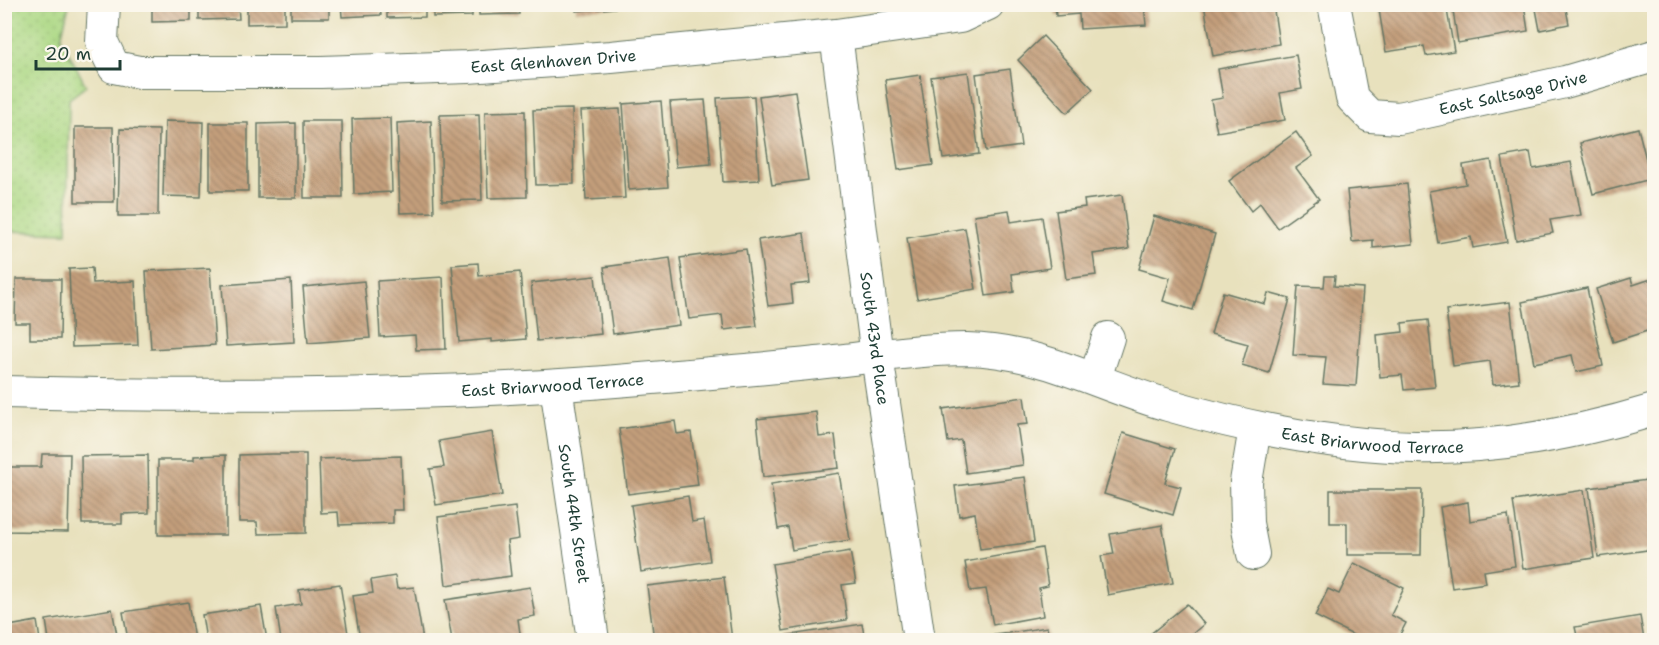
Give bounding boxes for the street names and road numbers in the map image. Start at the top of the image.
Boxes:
street label: East Glenhaven Drive [470,44,637,77]
street label: East Saltsage Drive [1437,66,1589,120]
street label: South 43rd Place [856,271,895,406]
street label: East Briarwood Terrace [461,368,645,401]
street label: East Briarwood Terrace [1280,422,1464,458]
street label: South 44th Street [554,442,595,585]

